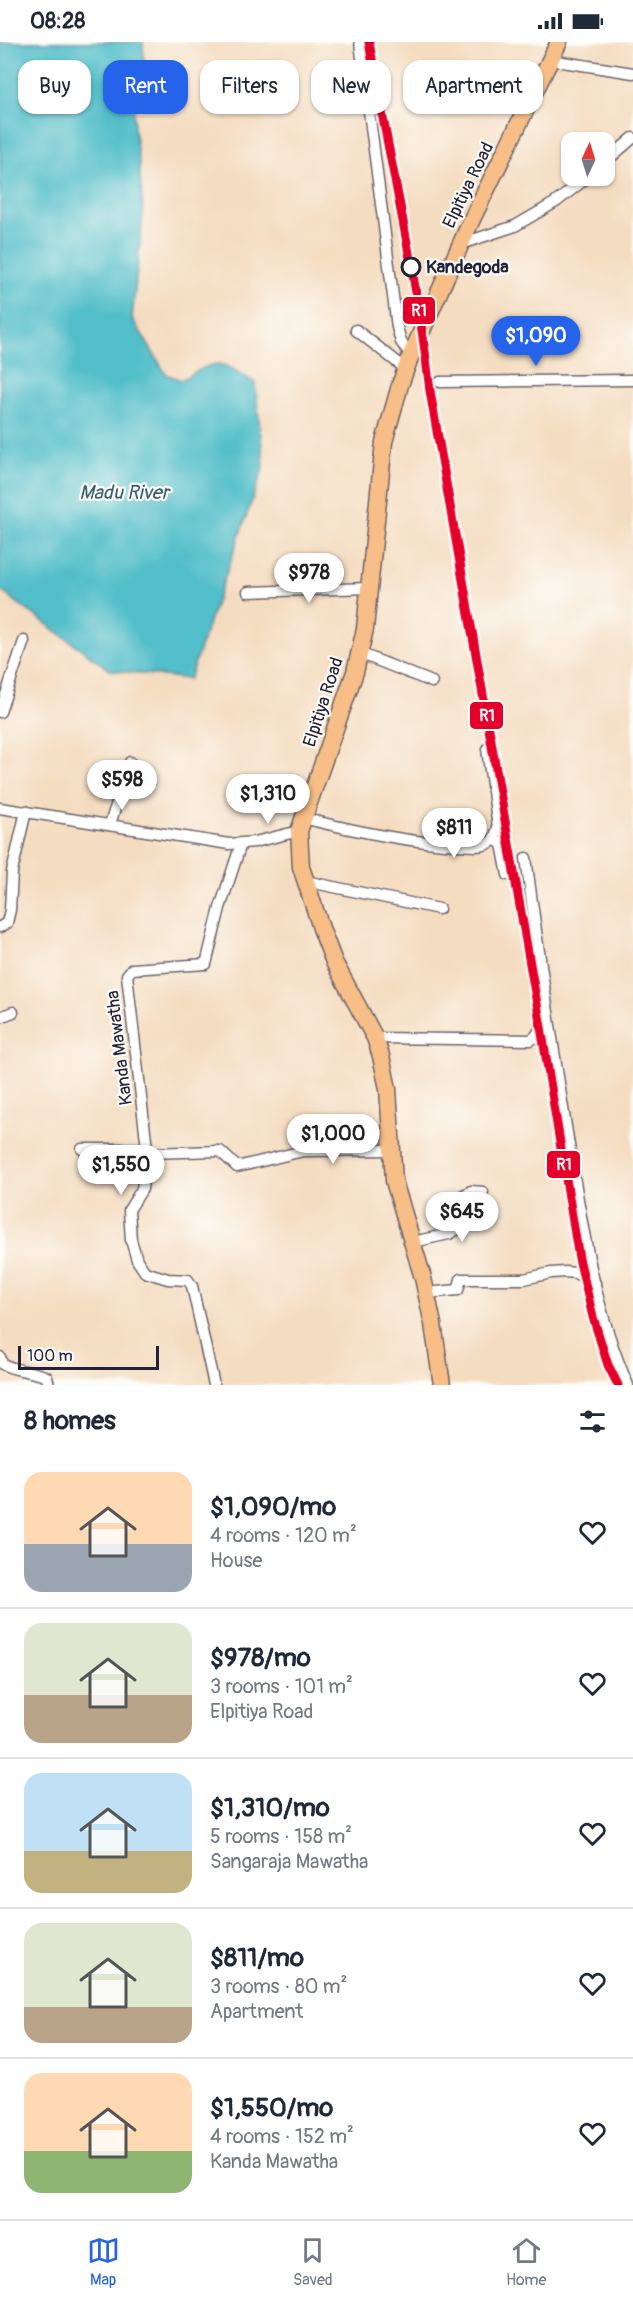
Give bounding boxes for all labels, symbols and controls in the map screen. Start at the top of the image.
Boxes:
text: 08:28 [30,7,85,35]
chip: Buy [18,60,91,114]
chip: Rent [103,60,188,114]
chip: Filters [200,60,299,114]
chip: New [311,60,391,114]
chip: Apartment [403,60,543,114]
north arrow [561,132,615,186]
map controls [561,132,615,186]
street label: Elpitiya Road [438,138,499,232]
place label: Kandegoda [426,256,509,279]
marker: Kandegoda [401,257,421,277]
line badge: R1 [402,296,436,325]
text: R1 [411,301,427,321]
pin: $1,090 [487,316,585,367]
text: $1,090 [505,323,567,348]
water label: Madu River [79,480,172,505]
pin: $978 [273,553,345,604]
text: $978 [288,560,330,585]
street label: Elpitiya Road [298,654,349,750]
line badge: R1 [469,701,504,730]
text: R1 [479,706,495,726]
pin: $598 [86,760,158,811]
text: $598 [101,767,143,792]
pin: $1,310 [219,774,317,825]
text: $1,310 [240,781,296,806]
pin: $811 [418,808,490,859]
text: $811 [436,815,472,840]
street label: Kanda Mawatha [101,989,138,1107]
pin: $1,000 [284,1114,382,1165]
text: $1,000 [301,1121,365,1146]
pin: $1,550 [72,1145,170,1196]
line badge: R1 [546,1150,581,1179]
text: $1,550 [91,1152,151,1177]
text: R1 [556,1155,572,1175]
pin: $645 [426,1192,498,1243]
text: $645 [440,1199,484,1224]
scale bar [18,1343,159,1370]
text: 100 m [27,1346,73,1366]
text: 8 homes [24,1405,116,1437]
icon: filters [576,1405,609,1438]
text: $1,090/mo [210,1491,336,1523]
icon: home [72,1496,144,1568]
icon: heart [576,1516,609,1549]
text: 4 rooms · 120 m² [210,1523,357,1548]
text: House [210,1548,262,1573]
text: $978/mo [210,1642,311,1674]
icon: home [72,1647,144,1719]
icon: heart [576,1667,609,1700]
text: 3 rooms · 101 m² [210,1674,353,1699]
text: Elpitiya Road [210,1699,313,1724]
text: $1,310/mo [210,1792,330,1824]
icon: home [72,1797,144,1869]
icon: heart [576,1817,609,1850]
text: 5 rooms · 158 m² [210,1824,352,1849]
text: Sangaraja Mawatha [210,1849,368,1874]
text: $811/mo [210,1942,304,1974]
icon: home [72,1947,144,2019]
icon: heart [576,1967,609,2000]
text: 3 rooms · 80 m² [210,1974,347,1999]
text: Apartment [210,1999,303,2024]
text: $1,550/mo [210,2092,333,2124]
icon: home [72,2097,144,2169]
icon: heart [576,2117,609,2150]
text: 4 rooms · 152 m² [210,2124,354,2149]
text: Kanda Mawatha [210,2149,338,2174]
tab: Map [87,2234,120,2290]
tab: Saved [293,2234,333,2290]
tab: Home [506,2234,546,2290]

